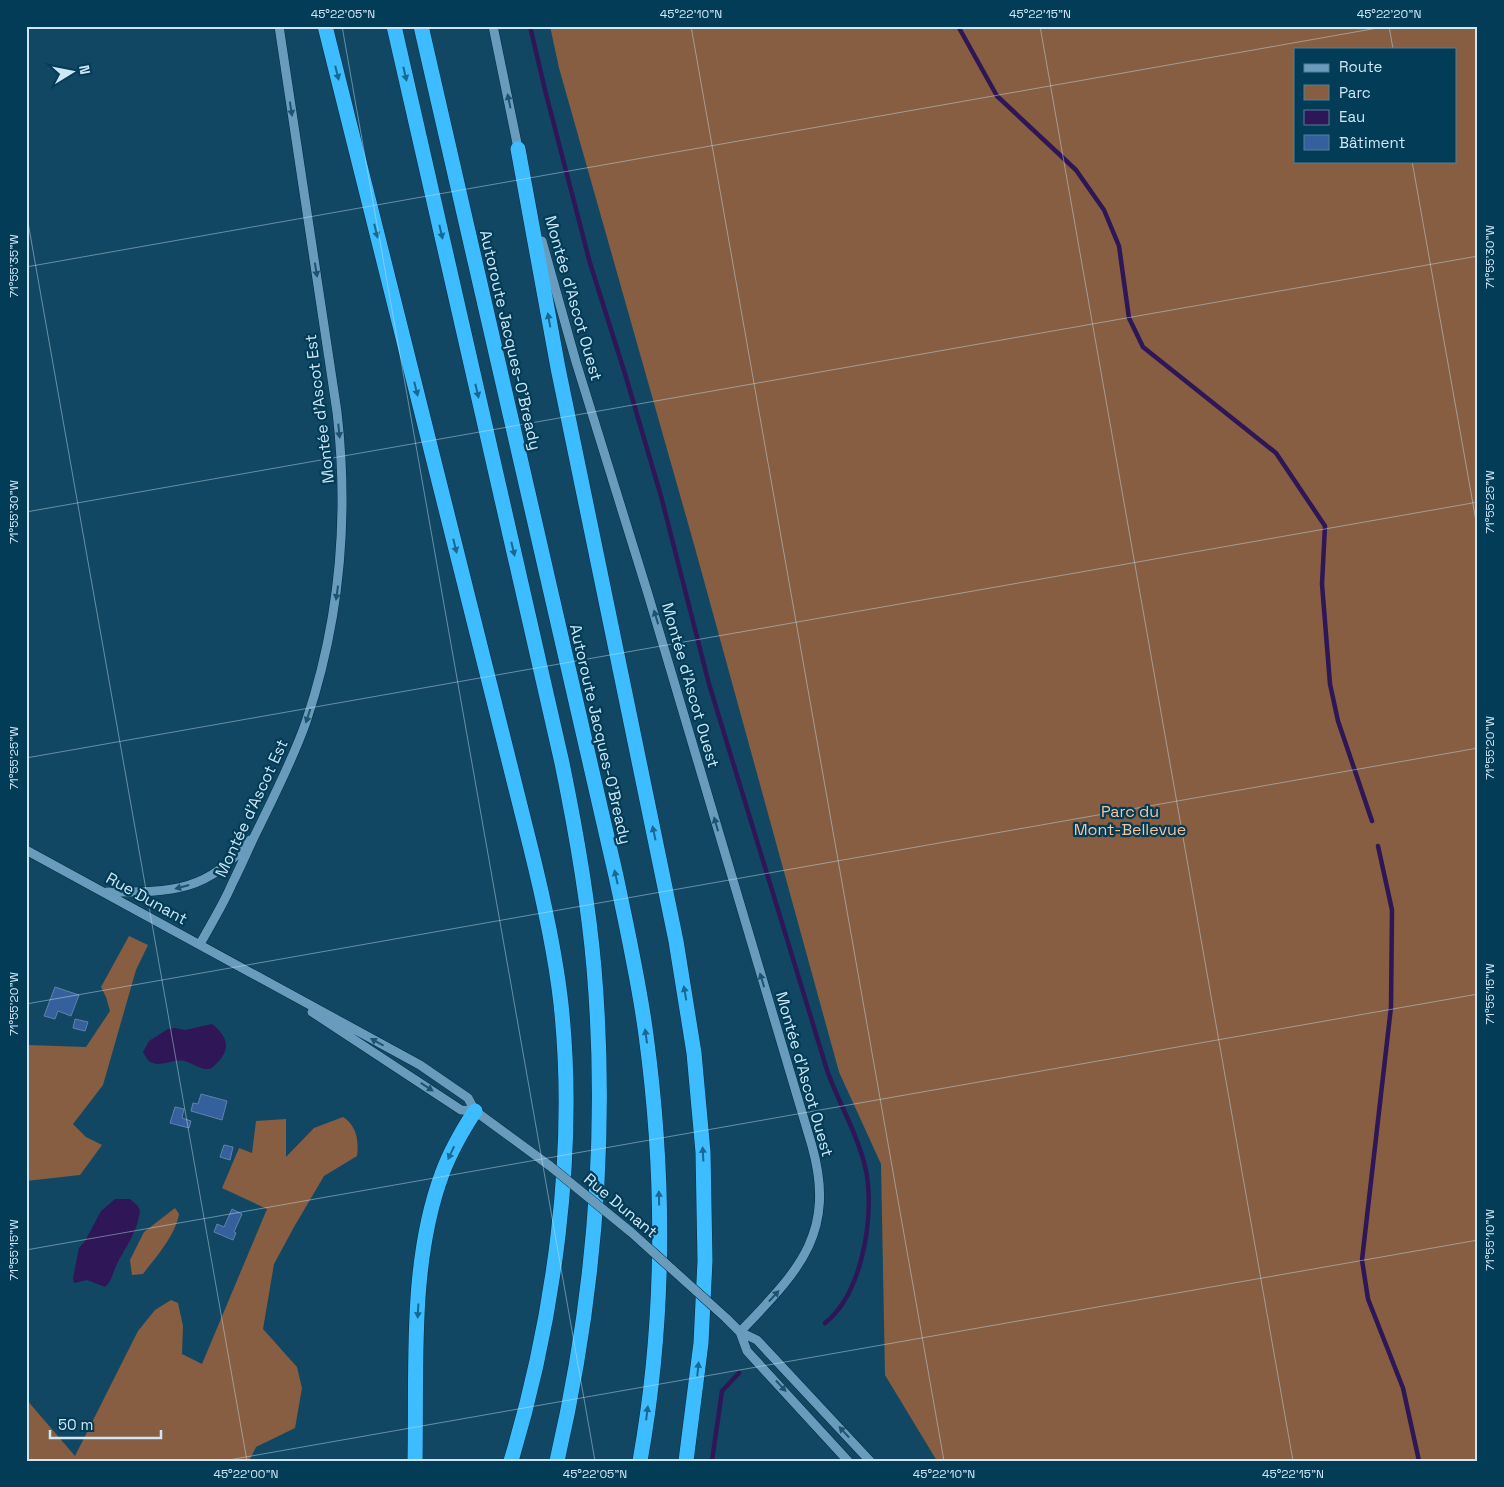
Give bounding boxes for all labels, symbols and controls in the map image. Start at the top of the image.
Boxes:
text: 45°22'05"N [311,6,375,22]
text: 45°22'10"N [660,6,722,22]
text: 45°22'15"N [1009,6,1071,22]
text: 45°22'20"N [1357,6,1421,22]
north arrow [48,48,98,98]
legend [1294,48,1456,162]
text: Route [1339,57,1383,76]
text: N [75,64,94,76]
one-way arrow [333,66,341,81]
one-way arrow [401,66,409,82]
text: Parc [1339,83,1371,102]
one-way arrow [504,93,512,109]
one-way arrow [287,101,295,117]
text: Eau [1339,107,1365,126]
text: Bâtiment [1339,133,1405,152]
street label: Montée d'Ascot Ouest [540,213,607,383]
one-way arrow [372,224,380,239]
text: 71°55'30"W [1482,224,1498,289]
one-way arrow [437,225,445,240]
street label: Autoroute Jacques-O'Bready [475,228,546,452]
text: 71°55'35"W [6,234,22,298]
one-way arrow [312,262,320,278]
one-way arrow [545,311,553,327]
street label: Montée d'Ascot Est [300,333,339,485]
one-way arrow [412,381,420,396]
one-way arrow [473,383,481,398]
one-way arrow [335,423,343,439]
text: 71°55'25"W [1482,470,1498,534]
text: 71°55'30"W [6,479,22,544]
one-way arrow [451,539,459,554]
one-way arrow [510,541,518,557]
one-way arrow [332,585,340,601]
street label: Montée d'Ascot Ouest [657,600,724,770]
one-way arrow [651,610,659,625]
street label: Autoroute Jacques-O'Bready [565,622,636,846]
one-way arrow [303,708,311,723]
text: 71°55'20"W [1482,715,1498,780]
text: 71°55'25"W [6,726,22,790]
street label: Montée d'Ascot Est [210,736,293,881]
park label: Parc du Mont-Bellevue [1074,801,1186,840]
one-way arrow [712,816,720,831]
one-way arrow [649,825,657,841]
street label: Rue Dunant [102,867,191,929]
one-way arrow [612,869,620,884]
one-way arrow [175,884,190,892]
text: 71°55'15"W [1482,963,1498,1025]
text: 71°55'20"W [6,971,22,1036]
one-way arrow [757,972,765,987]
one-way arrow [681,985,689,1001]
street label: Montée d'Ascot Ouest [771,989,838,1159]
one-way arrow [642,1028,650,1044]
one-way arrow [370,1038,384,1046]
one-way arrow [421,1082,434,1092]
one-way arrow [447,1146,455,1160]
one-way arrow [699,1146,707,1162]
street label: Rue Dunant [580,1168,662,1242]
one-way arrow [655,1190,663,1206]
text: 71°55'10"W [1482,1209,1498,1271]
text: 71°55'15"W [6,1219,22,1281]
one-way arrow [768,1291,780,1303]
one-way arrow [414,1303,422,1319]
one-way arrow [694,1361,702,1377]
one-way arrow [775,1380,787,1392]
one-way arrow [643,1404,651,1420]
scale bar [50,1407,161,1439]
text: 50 m [58,1415,93,1434]
one-way arrow [838,1426,850,1438]
text: 45°22'00"N [213,1466,279,1482]
text: 45°22'05"N [563,1466,627,1482]
text: 45°22'10"N [913,1466,975,1482]
text: 45°22'15"N [1262,1466,1324,1482]

